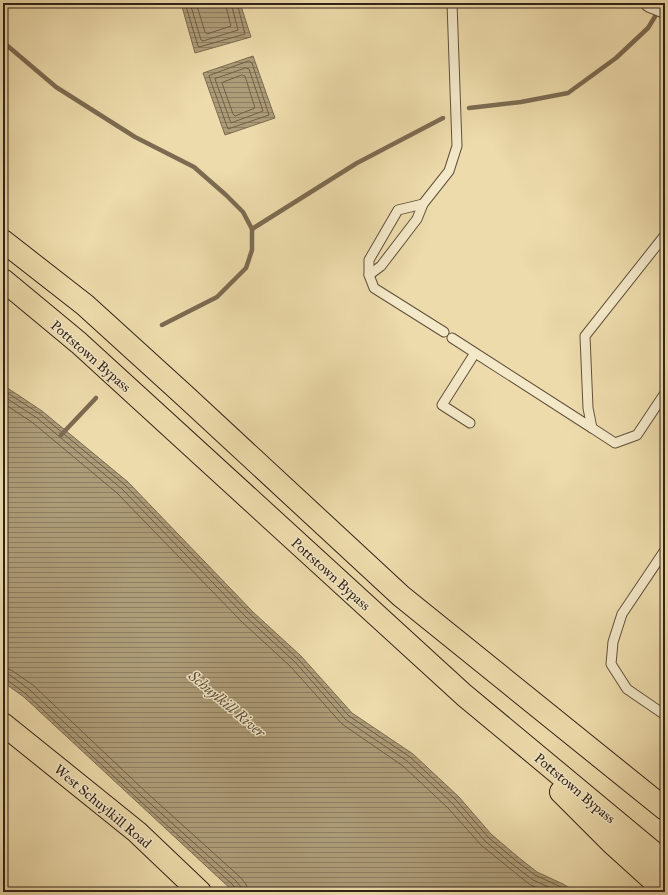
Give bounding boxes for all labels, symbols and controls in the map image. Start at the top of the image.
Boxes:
street label: Pottstown Bypass [47,317,134,396]
street label: Pottstown Bypass [288,534,374,614]
water label: Schuylkill River [184,666,270,742]
street label: Pottstown Bypass [531,750,619,827]
street label: West Schuylkill Road [51,761,155,852]

